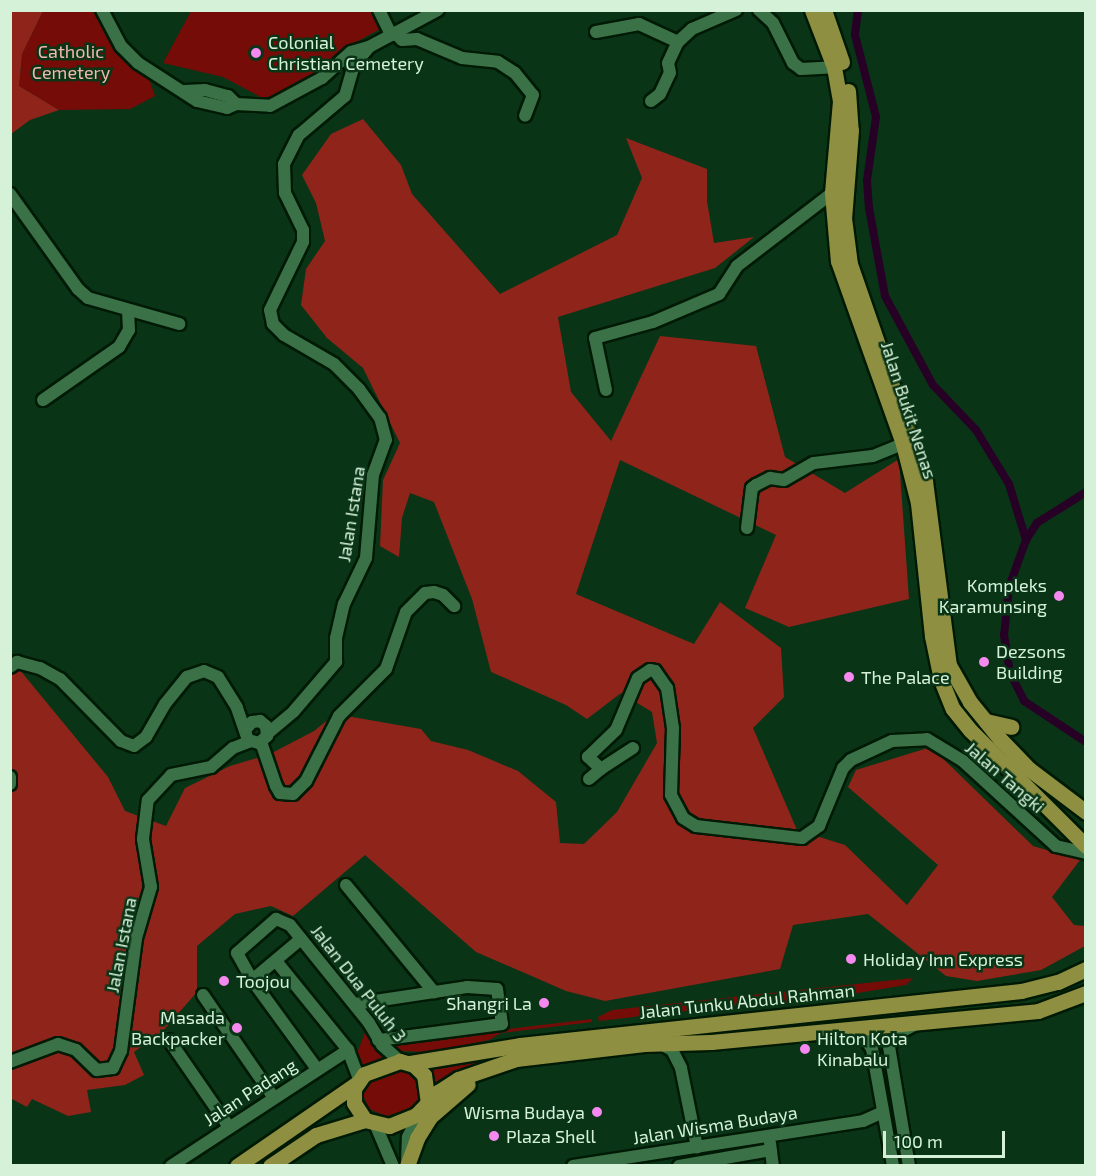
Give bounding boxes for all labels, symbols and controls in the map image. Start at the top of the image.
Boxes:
place label: Colonial Christian Cemetery [268,32,424,74]
park label: Catholic Cemetery [32,41,110,84]
marker: Colonial Christian Cemetery [249,46,263,60]
street label: Jalan Bukit Nenas [877,338,941,482]
street label: Jalan Istana [333,465,369,563]
place label: Kompleks Karamunsing [939,575,1047,618]
marker: Kompleks Karamunsing [1052,589,1066,603]
place label: Dezsons Building [996,641,1066,684]
marker: Dezsons Building [977,655,991,669]
place label: The Palace [861,666,950,688]
marker: The Palace [842,670,856,684]
street label: Jalan Tangki [961,737,1049,817]
street label: Jalan Istana [101,896,141,994]
street label: Jalan Dua Puluh 3 [307,920,411,1046]
place label: Holiday Inn Express [863,948,1023,970]
marker: Holiday Inn Express [844,952,858,966]
place label: Toojou [236,970,290,992]
marker: Toojou [217,974,231,988]
street label: Jalan Tunku Abdul Rahman [638,979,856,1023]
place label: Shangri La [446,992,532,1014]
marker: Shangri La [537,996,551,1010]
place label: Masada Backpacker [131,1007,225,1050]
marker: Masada Backpacker [230,1021,244,1035]
place label: Hilton Kota Kinabalu [817,1028,908,1070]
marker: Hilton Kota Kinabalu [798,1042,812,1056]
street label: Jalan Padang [199,1054,301,1130]
place label: Wisma Budaya [464,1101,585,1123]
street label: Jalan Wisma Budaya [631,1101,799,1149]
marker: Wisma Budaya [590,1105,604,1119]
scale bar [886,1119,1008,1157]
place label: Plaza Shell [506,1125,596,1147]
marker: Plaza Shell [487,1129,501,1143]
text: 100 m [894,1130,943,1152]

